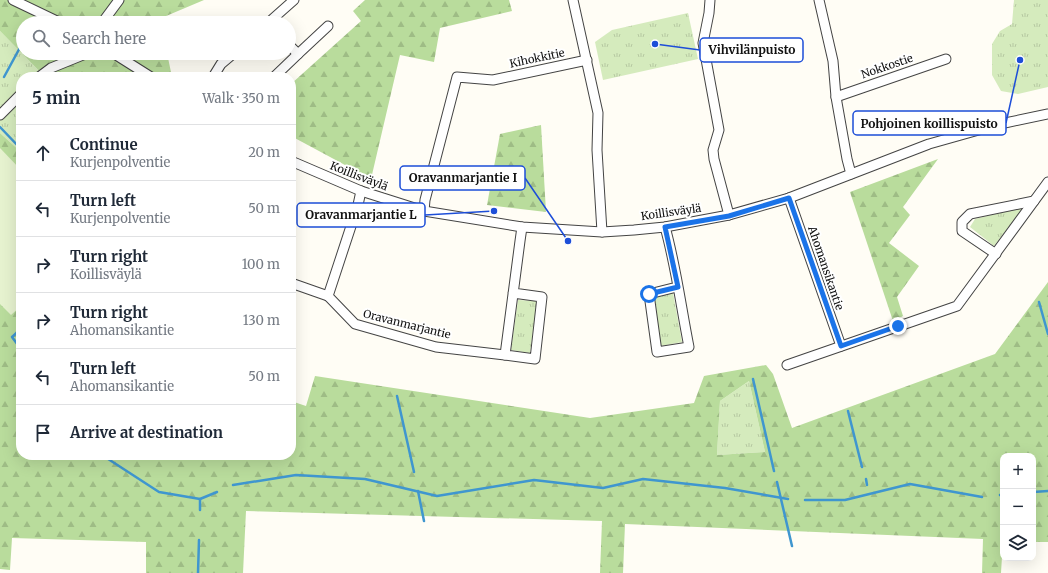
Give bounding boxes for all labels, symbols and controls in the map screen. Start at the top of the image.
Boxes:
search box [16,16,296,60]
icon: search [30,27,52,49]
text: Search here [62,29,146,48]
callout: Vihvilänpuisto [700,38,803,62]
text: Vihvilänpuisto [708,42,795,57]
street label: Kihokkitie [508,45,566,71]
street label: Nokkostie [859,51,915,81]
text: 5 min [32,87,80,109]
text: Walk · 350 m [202,90,280,107]
callout: Pohjoinen koillispuisto [853,111,1006,135]
text: Pohjoinen koillispuisto [860,116,998,131]
text: Continue [70,135,138,154]
icon: ahead [32,142,54,164]
text: 20 m [248,144,280,161]
text: Kurjenpolventie [70,154,170,171]
street label: Koillisväylä [328,159,390,193]
callout: Oravanmarjantie I [400,166,525,190]
text: Oravanmarjantie I [409,170,517,185]
text: Turn left [70,191,136,210]
icon: left [32,198,54,220]
text: 50 m [248,200,280,217]
street label: Koillisväylä [640,201,702,223]
callout: Oravanmarjantie L [297,203,425,227]
text: Oravanmarjantie L [305,207,417,222]
text: Kurjenpolventie [70,210,170,227]
street label: Ahomansikantie [805,223,847,312]
text: Turn right [70,247,148,266]
icon: right [32,254,54,276]
text: 100 m [242,256,280,273]
text: Koillisväylä [70,266,142,283]
route start [640,285,658,303]
text: Turn right [70,303,148,322]
street label: Oravanmarjantie [362,306,452,342]
icon: right [32,310,54,332]
text: 130 m [243,312,280,329]
route end [889,317,907,335]
text: Ahomansikantie [70,322,174,339]
text: Turn left [70,359,136,378]
icon: left [32,366,54,388]
text: 50 m [248,368,280,385]
text: Ahomansikantie [70,378,174,395]
icon: arrive [32,422,54,444]
text: Arrive at destination [70,423,223,442]
map controls [1000,453,1036,561]
button: + [1000,453,1036,489]
button: − [1000,489,1036,525]
button: layers [1000,525,1036,561]

